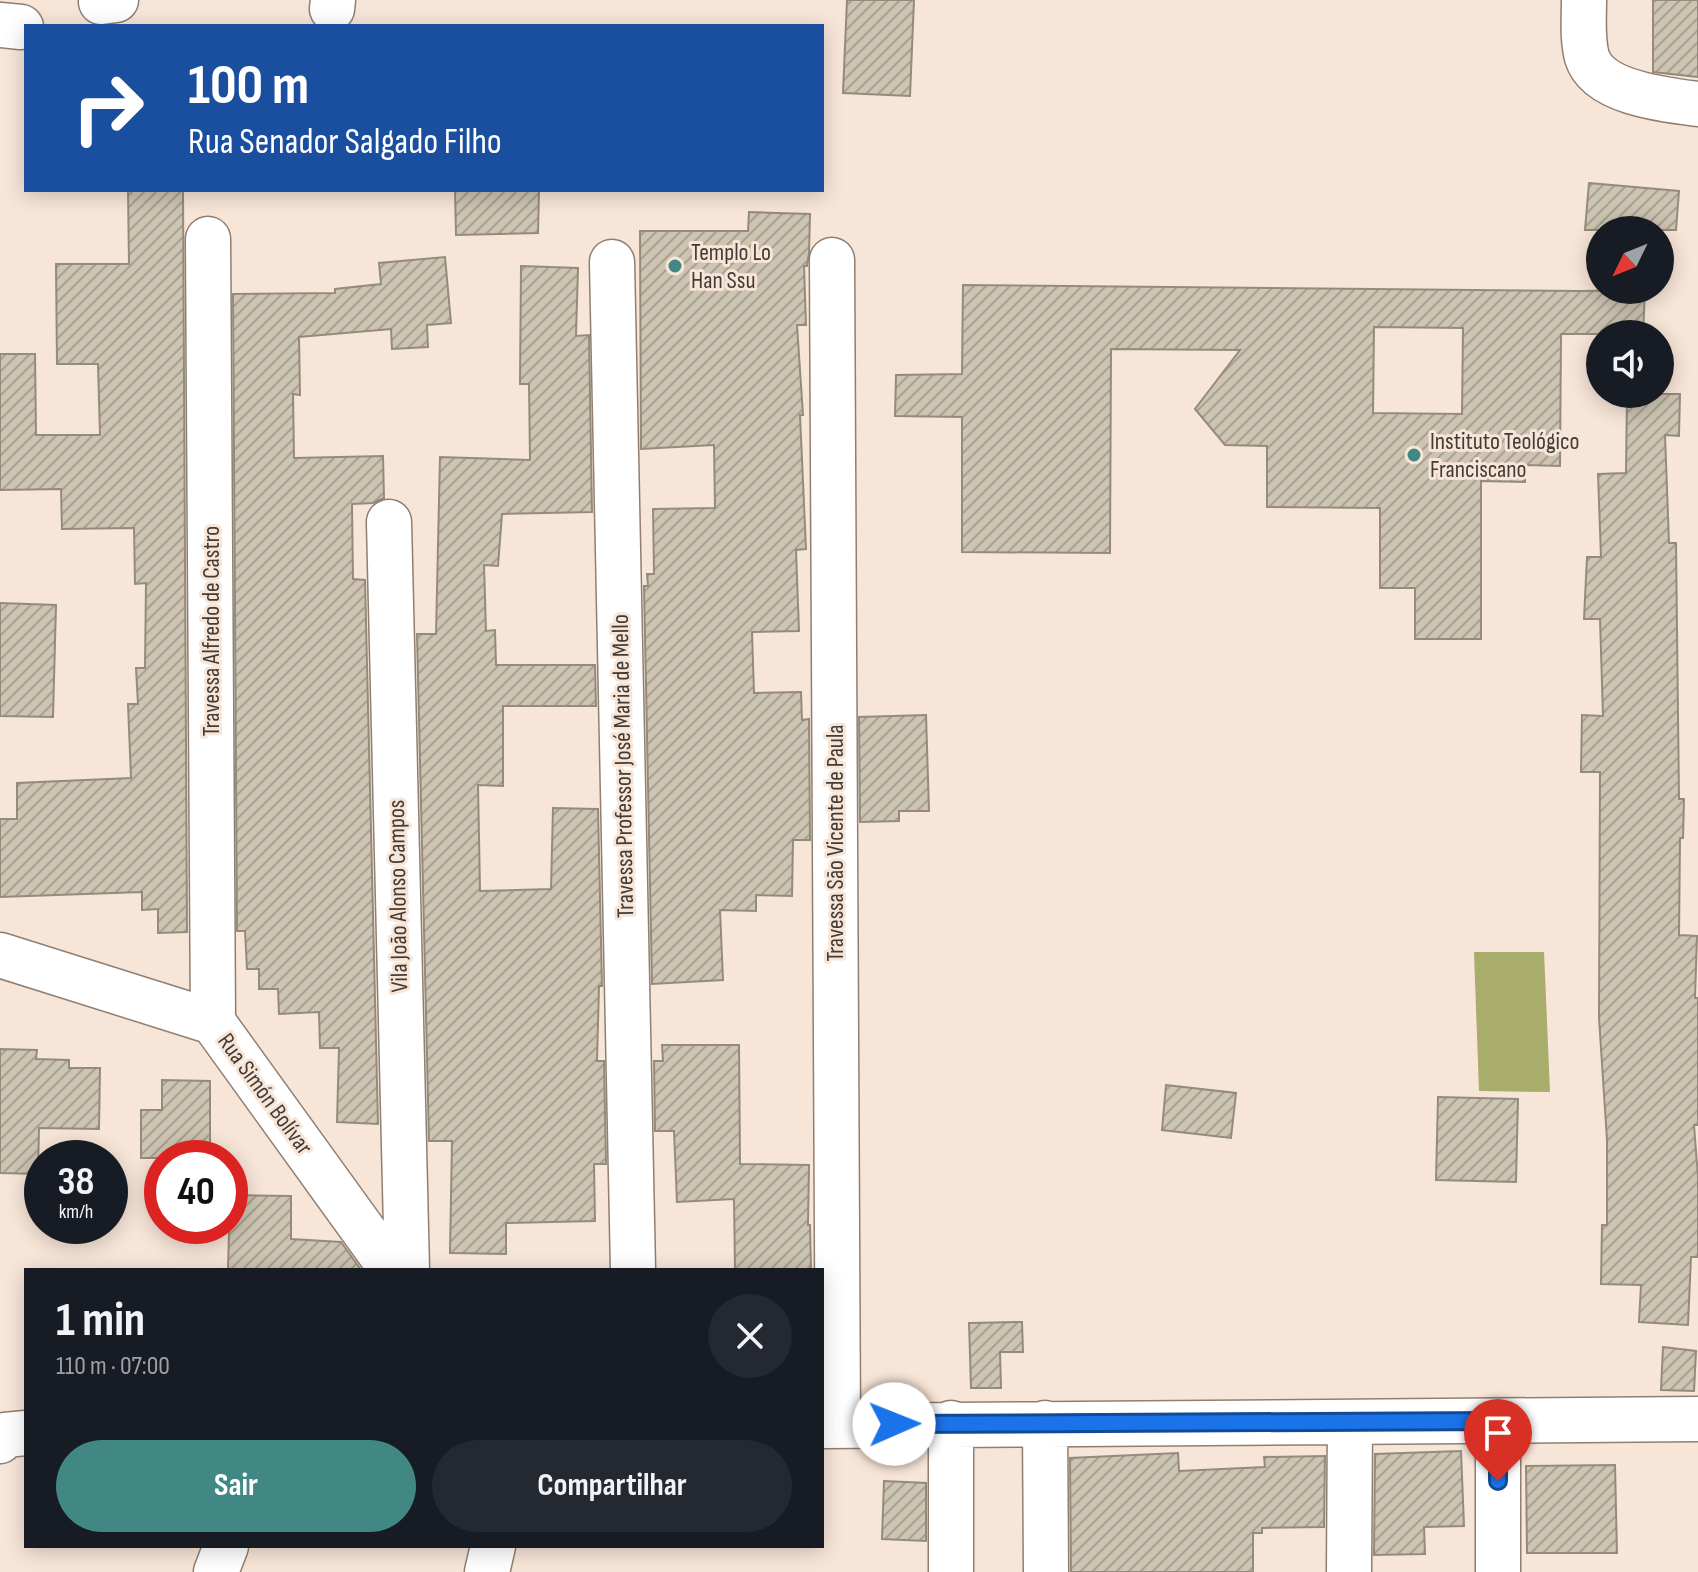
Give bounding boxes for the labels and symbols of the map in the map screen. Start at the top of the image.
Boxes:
north arrow [1586,216,1674,304]
place label: Templo Lo Han Ssu [691,238,771,295]
marker: Templo Lo Han Ssu [666,257,684,275]
place label: Instituto Teológico Franciscano [1430,427,1579,484]
marker: Instituto Teológico Franciscano [1405,446,1423,464]
street label: Travessa Alfredo de Castro [197,526,226,736]
street label: Travessa Professor José Maria de Mello [606,614,640,918]
street label: Travessa São Vicente de Paula [821,724,850,962]
street label: Vila João Alonso Campos [382,799,414,993]
street label: Rua Simón Bolívar [211,1028,319,1160]
speed limit sign: 40 [144,1140,248,1244]
position arrow [852,1382,936,1466]
pin [1464,1399,1532,1481]

